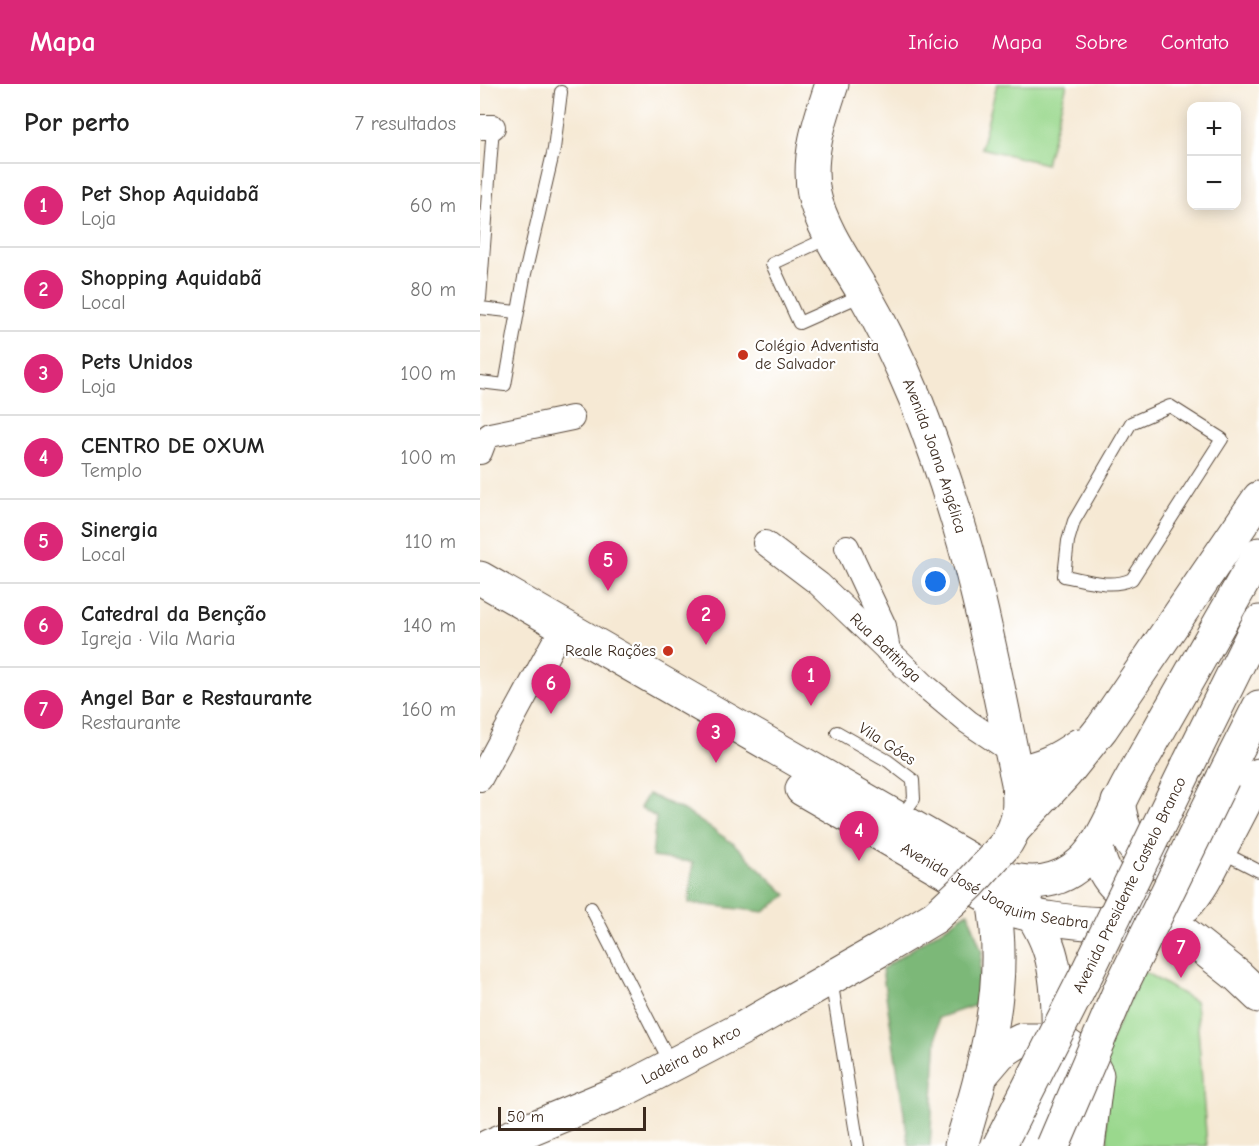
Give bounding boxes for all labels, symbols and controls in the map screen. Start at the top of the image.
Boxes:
text: Mapa [30,26,96,58]
text: Início [908,30,959,54]
text: Mapa [992,30,1042,54]
text: Sobre [1075,30,1128,54]
text: Contato [1161,30,1229,54]
map controls [1187,102,1241,210]
button: + [1187,102,1241,156]
text: Por perto [24,108,130,138]
text: 7 resultados [355,112,456,135]
button: − [1187,156,1241,210]
text: Pet Shop Aquidabã [81,181,259,207]
text: 1 [40,194,47,217]
text: 60 m [410,194,456,217]
text: Loja [81,207,116,230]
text: Shopping Aquidabã [81,265,262,291]
text: 2 [39,278,48,301]
text: 80 m [410,278,456,301]
text: Local [81,291,126,314]
place label: Colégio Adventista de Salvador [755,337,879,373]
marker: Colégio Adventista de Salvador [736,348,750,362]
text: Pets Unidos [81,349,193,375]
text: 3 [39,362,48,385]
text: 100 m [401,362,456,385]
text: Loja [81,375,116,398]
street label: Avenida Joana Angélica [899,376,970,535]
text: CENTRO DE OXUM [81,433,264,459]
text: 4 [39,446,48,469]
text: 100 m [401,446,456,469]
text: Templo [81,459,142,482]
text: Sinergia [81,517,158,543]
text: 5 [38,530,49,553]
text: 110 m [405,530,456,553]
pin: 5 [588,542,628,591]
text: Local [81,543,126,566]
your location [921,567,950,596]
pin: 2 [686,596,726,645]
text: Catedral da Benção [81,601,266,627]
street label: Rua Batitinga [846,610,925,686]
text: 6 [38,614,49,637]
text: 140 m [403,614,456,637]
text: Igreja · Vila Maria [81,627,235,650]
place label: Reale Rações [565,642,656,660]
marker: Reale Rações [661,644,675,658]
pin: 1 [792,656,830,706]
pin: 6 [532,664,570,714]
text: Angel Bar e Restaurante [81,685,312,711]
text: 7 [39,698,48,721]
text: 160 m [402,698,456,721]
text: Restaurante [81,711,181,734]
pin: 3 [696,714,736,763]
street label: Vila Góes [855,719,919,769]
street label: Avenida Presidente Castelo Branco [1069,774,1190,996]
pin: 4 [840,812,878,861]
street label: Avenida José Joaquim Seabra [898,839,1089,932]
pin: 7 [1162,928,1200,978]
street label: Ladeira do Arco [639,1022,744,1088]
scale bar [498,1104,646,1132]
text: 50 m [507,1108,544,1126]

